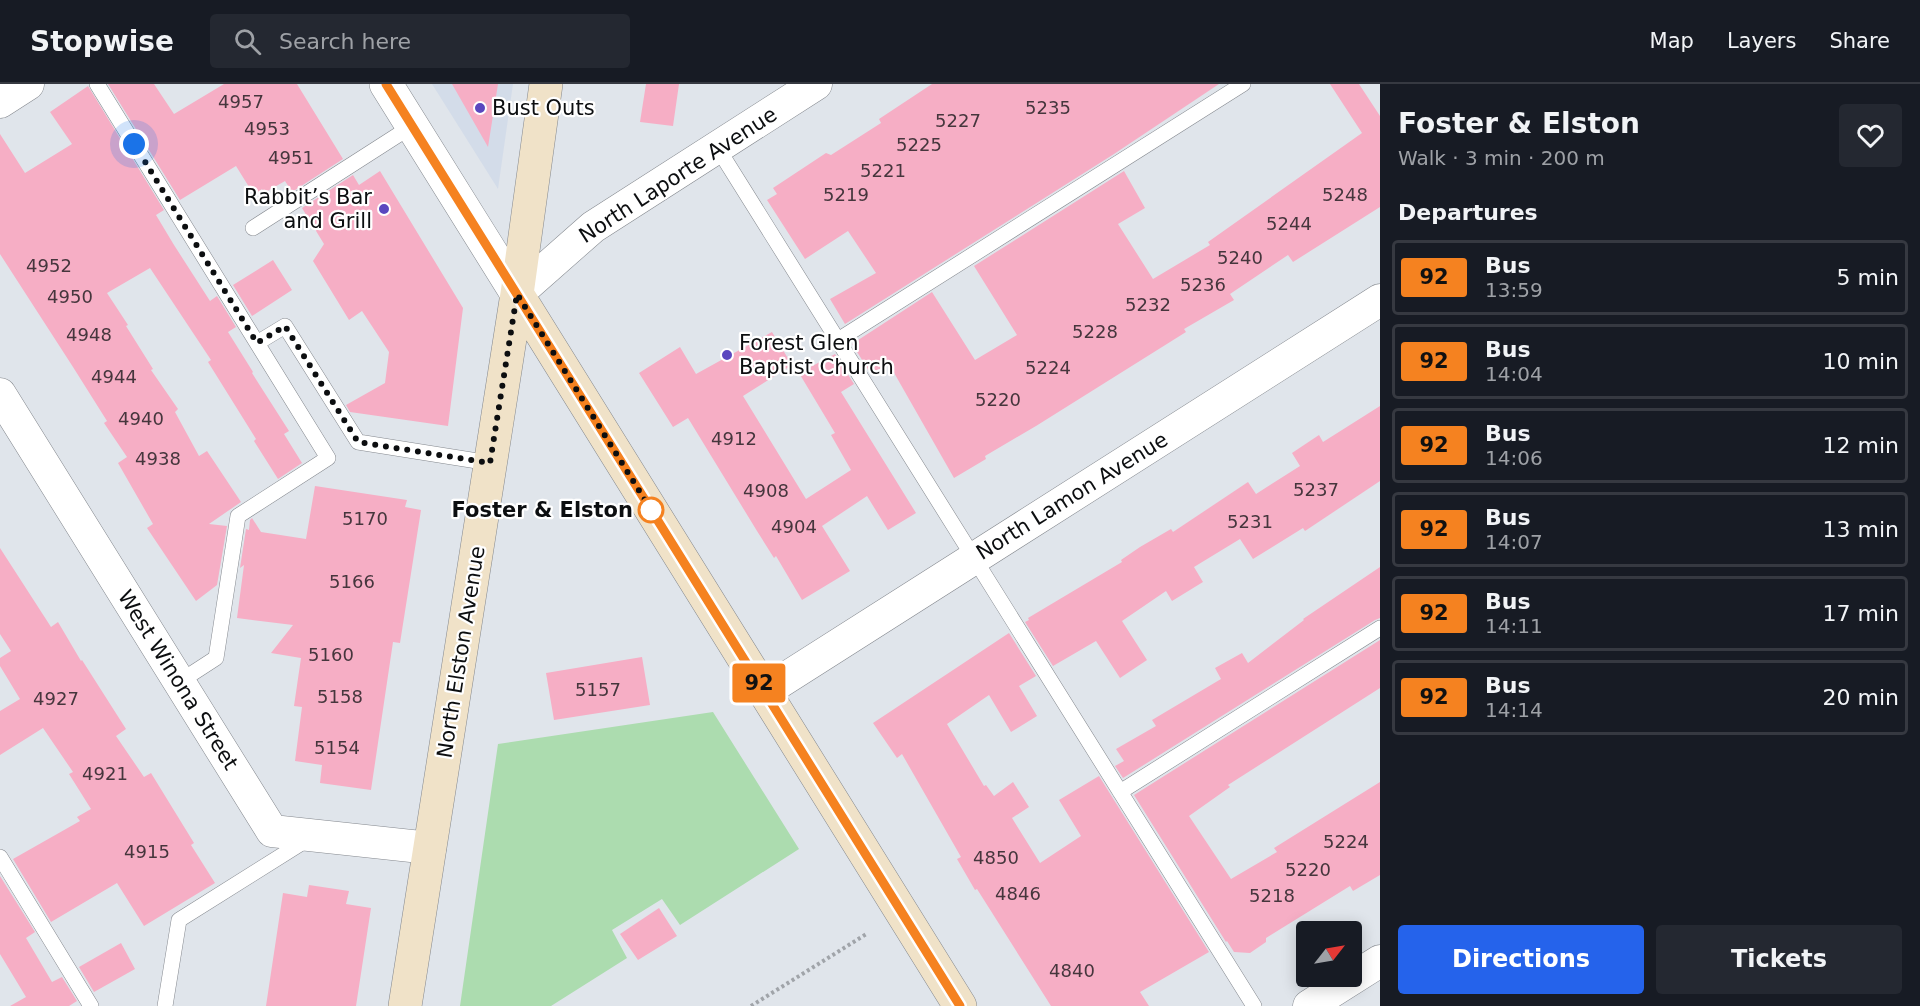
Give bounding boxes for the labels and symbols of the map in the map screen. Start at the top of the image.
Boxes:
house number: 4957 [218,91,264,112]
place label: Bust Outs [492,96,595,120]
house number: 5235 [1025,97,1071,118]
marker: Bust Outs [473,101,487,115]
street label: North Laporte Avenue [575,102,781,248]
house number: 5227 [935,110,981,131]
house number: 4953 [244,118,290,139]
your location [119,129,149,159]
house number: 5225 [896,134,942,155]
house number: 4951 [268,147,314,168]
house number: 5221 [860,160,906,181]
house number: 5219 [823,184,869,205]
house number: 5248 [1322,184,1368,205]
place label: Rabbit’s Bar and Grill [244,185,372,233]
marker: Rabbit’s Bar and Grill [377,202,391,216]
house number: 5244 [1266,213,1312,234]
house number: 5240 [1217,247,1263,268]
house number: 4952 [26,255,72,276]
house number: 5236 [1180,274,1226,295]
house number: 4950 [47,286,93,307]
house number: 5232 [1125,294,1171,315]
house number: 5228 [1072,321,1118,342]
house number: 4948 [66,324,112,345]
place label: Forest Glen Baptist Church [739,331,894,379]
marker: Forest Glen Baptist Church [720,348,734,362]
house number: 5224 [1025,357,1071,378]
house number: 4944 [91,366,137,387]
house number: 5220 [975,389,1021,410]
house number: 4940 [118,408,164,429]
street label: North Lamon Avenue [972,427,1172,565]
house number: 4912 [711,428,757,449]
house number: 4938 [135,448,181,469]
house number: 5237 [1293,479,1339,500]
house number: 4908 [743,480,789,501]
marker: Foster & Elston [638,497,664,523]
place label: Foster & Elston [452,498,633,522]
house number: 5170 [342,508,388,529]
house number: 5231 [1227,511,1273,532]
house number: 4904 [771,516,817,537]
street label: North Elston Avenue [432,544,490,760]
house number: 5166 [329,571,375,592]
street label: West Winona Street [113,586,243,774]
house number: 5160 [308,644,354,665]
line badge: 92 [732,664,786,702]
house number: 5157 [575,679,621,700]
house number: 5158 [317,686,363,707]
house number: 4927 [33,688,79,709]
house number: 5154 [314,737,360,758]
house number: 4921 [82,763,128,784]
house number: 5224 [1323,831,1369,852]
house number: 4915 [124,841,170,862]
house number: 4850 [973,847,1019,868]
house number: 5220 [1285,859,1331,880]
house number: 4846 [995,883,1041,904]
house number: 5218 [1249,885,1295,906]
north arrow [1296,921,1362,987]
house number: 4840 [1049,960,1095,981]

